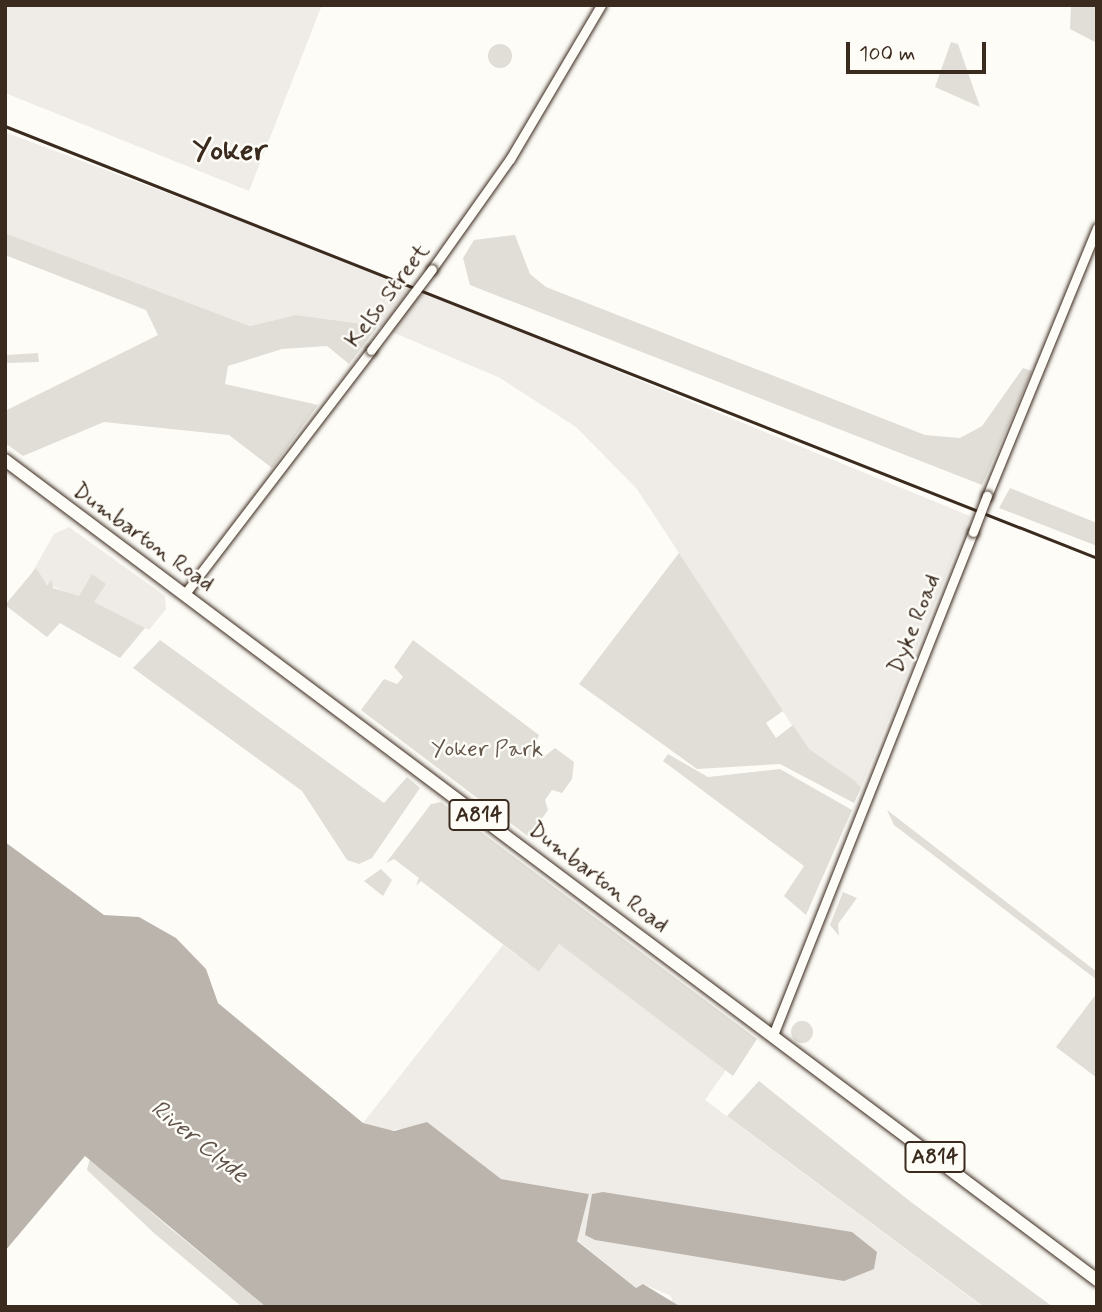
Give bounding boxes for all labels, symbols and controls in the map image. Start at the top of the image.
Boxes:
scale bar [850,28,990,72]
text: 100 m [859,40,915,68]
district label: Yoker [193,133,267,169]
street label: Kelso Street [340,238,436,354]
street label: Dumbarton Road [67,477,219,599]
street label: Dyke Road [883,571,947,677]
park label: Yoker Park [432,736,542,764]
road number: A814 [448,798,510,832]
street label: Dumbarton Road [522,816,674,940]
water label: River Clyde [145,1094,253,1190]
road number: A814 [904,1140,967,1174]

